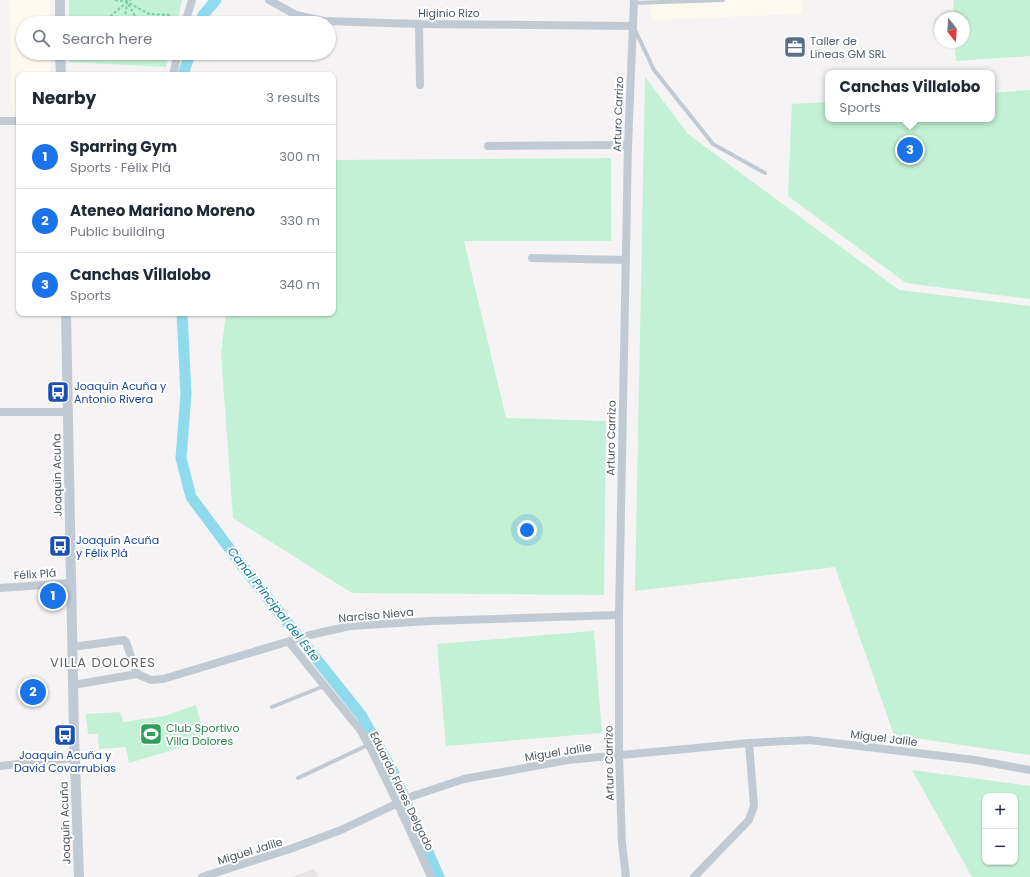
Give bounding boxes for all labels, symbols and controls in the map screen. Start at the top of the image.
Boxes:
street label: Higinio Rizo [418,5,480,21]
north arrow [934,12,970,48]
search box [16,16,336,60]
icon: search [30,27,52,49]
text: Search here [62,28,152,49]
place label: Taller de Líneas GM SRL [810,33,887,62]
office icon: Taller de Líneas GM SRL [782,34,808,60]
popup [825,70,995,122]
street label: Arturo Carrizo [609,76,627,152]
text: Canchas Villalobo [840,76,980,97]
text: Nearby [32,86,96,110]
text: 3 results [266,88,320,107]
text: Sports [840,98,881,117]
pin: 3 [897,135,923,165]
text: Sparring Gym [70,136,177,157]
text: 1 [43,147,47,166]
text: 300 m [279,147,320,166]
text: Sports · Félix Plá [70,158,171,177]
text: Ateneo Mariano Moreno [70,200,255,221]
text: 2 [41,211,49,230]
text: 330 m [280,211,320,230]
text: Public building [70,222,165,241]
text: Canchas Villalobo [70,264,211,285]
text: 3 [41,275,49,294]
text: 340 m [279,275,320,294]
text: Sports [70,286,111,305]
place label: Joaquín Acuña y Antonio Rivera [74,378,167,407]
bus stop icon: Joaquín Acuña y Antonio Rivera [45,379,71,405]
street label: Arturo Carrizo [602,400,620,476]
street label: Joaquín Acuña [48,433,66,517]
your location [517,520,537,540]
place label: Joaquín Acuña y Félix Plá [76,532,159,561]
bus stop icon: Joaquín Acuña y Félix Plá [47,533,73,559]
water label: Canal Principal del Este [224,543,324,665]
street label: Félix Plá [13,565,57,583]
pin: 1 [40,581,66,611]
street label: Narciso Nieva [338,604,414,626]
district label: VILLA DOLORES [50,653,156,672]
pin: 2 [20,677,46,707]
place label: Club Sportivo Villa Dolores [166,720,240,749]
sports icon: Club Sportivo Villa Dolores [138,721,164,747]
bus stop icon: Joaquin Acuña y David Covarrubias [52,722,78,748]
street label: Arturo Carrizo [600,725,618,801]
street label: Miguel Jalile [850,726,919,750]
street label: Eduardo Flores Delgado [366,729,438,853]
street label: Miguel Jalile [523,739,593,765]
place label: Joaquin Acuña y David Covarrubias [14,747,116,776]
street label: Joaquín Acuña [56,781,74,865]
map controls [982,793,1018,865]
button: + [982,793,1018,829]
button: − [982,829,1018,865]
street label: Miguel Jalile [215,833,285,868]

